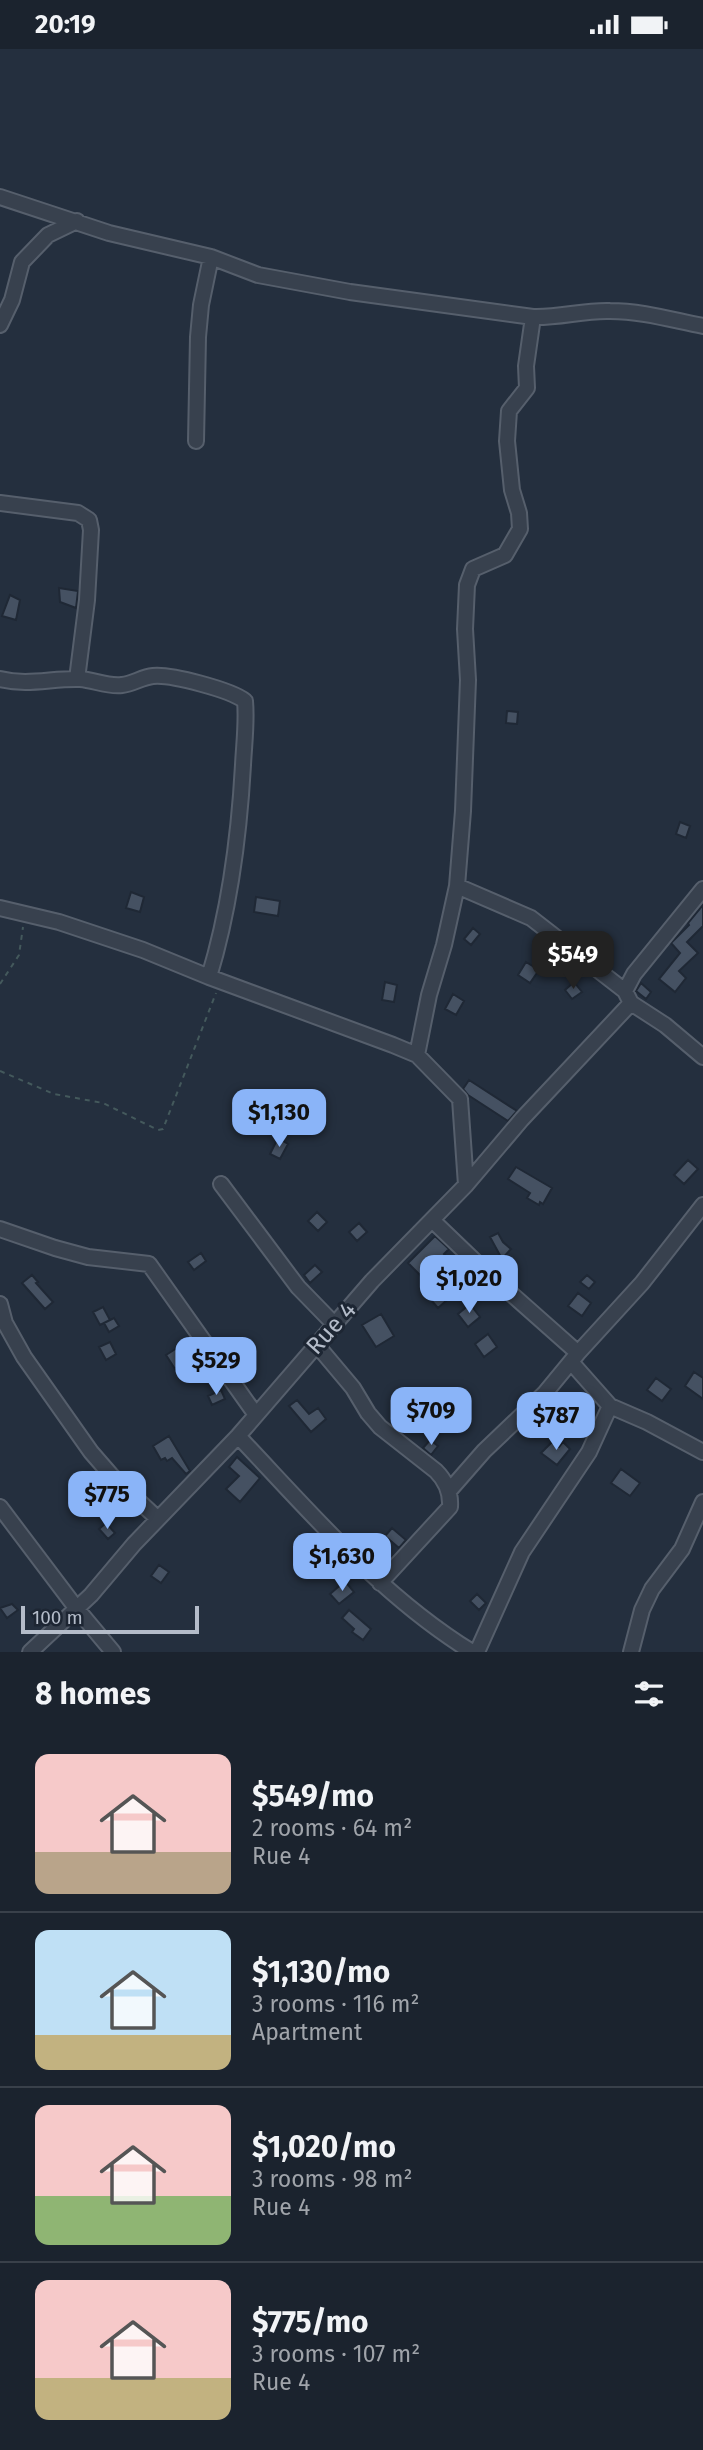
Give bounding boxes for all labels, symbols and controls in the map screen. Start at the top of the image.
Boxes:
text: 20:19 [35,9,96,40]
pin: $549 [532,932,614,991]
text: $549 [548,940,598,968]
pin: $1,130 [222,1089,336,1149]
text: $1,130 [248,1098,310,1126]
pin: $1,020 [412,1255,526,1315]
text: $1,020 [436,1264,502,1292]
street label: Rue 4 [300,1296,362,1360]
pin: $529 [175,1337,257,1397]
text: $529 [191,1346,241,1374]
pin: $709 [390,1387,472,1447]
pin: $787 [515,1393,597,1452]
text: $709 [407,1396,455,1424]
text: $787 [533,1401,579,1429]
pin: $775 [66,1471,148,1531]
text: $775 [84,1480,130,1508]
pin: $1,630 [285,1533,399,1593]
text: $1,630 [309,1542,375,1570]
scale bar [21,1603,200,1635]
text: 100 m [32,1606,83,1629]
icon: filters [630,1675,668,1713]
text: 8 homes [35,1676,151,1712]
text: $549/mo [252,1778,374,1814]
icon: home [91,1782,175,1866]
text: 2 rooms · 64 m² [252,1814,412,1842]
text: Rue 4 [252,1842,310,1870]
text: $1,130/mo [252,1954,390,1990]
icon: home [91,1958,175,2042]
text: 3 rooms · 116 m² [252,1990,420,2018]
text: Apartment [252,2018,362,2046]
text: $1,020/mo [252,2129,396,2165]
icon: home [91,2133,175,2217]
text: 3 rooms · 98 m² [252,2165,412,2193]
text: Rue 4 [252,2193,310,2221]
text: $775/mo [252,2304,369,2340]
icon: home [91,2308,175,2392]
text: 3 rooms · 107 m² [252,2340,420,2368]
text: Rue 4 [252,2368,310,2396]

